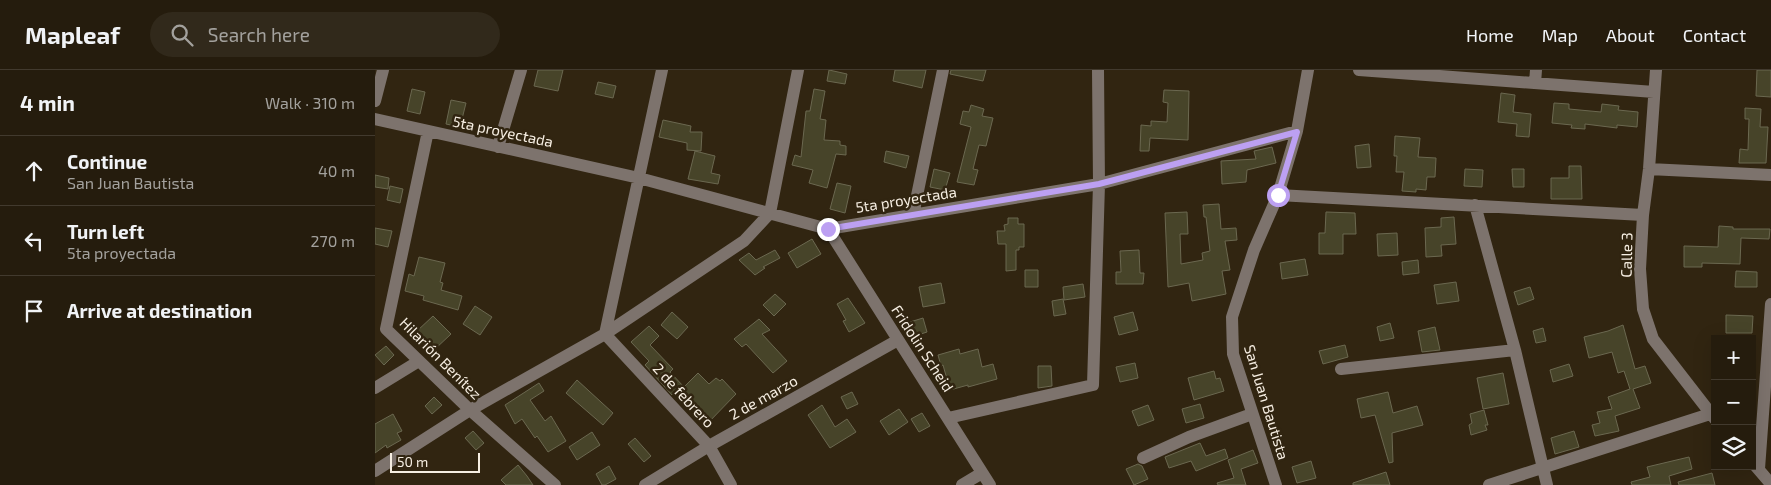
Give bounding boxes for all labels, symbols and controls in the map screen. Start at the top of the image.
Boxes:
search box [150,12,500,57]
text: Mapleaf [25,20,120,49]
icon: search [168,21,196,49]
text: Search here [208,23,310,46]
text: Home [1466,24,1514,46]
text: Map [1542,24,1578,46]
text: About [1606,24,1655,46]
text: Contact [1683,24,1746,46]
text: 4 min [20,90,75,115]
text: Walk · 310 m [265,93,355,112]
street label: 5ta proyectada [451,112,555,150]
text: Continue [67,150,147,173]
icon: ahead [20,157,48,185]
text: 40 m [318,161,355,180]
text: San Juan Bautista [67,173,194,192]
street label: 5ta proyectada [854,182,958,216]
route start [1267,184,1290,207]
route end [817,218,840,241]
text: Turn left [67,220,144,243]
icon: left [20,227,48,255]
text: 270 m [311,231,355,250]
street label: Calle 3 [1617,232,1635,278]
text: 5ta proyectada [67,243,176,262]
icon: arrive [20,297,48,325]
text: Arrive at destination [67,299,252,322]
street label: Fridolin Scheid [888,301,958,395]
street label: Hilarión Benítez [396,313,486,403]
map controls [1711,335,1756,470]
button: + [1711,335,1756,380]
street label: San Juan Bautista [1241,342,1293,462]
street label: 2 de febrero [649,359,719,431]
street label: 2 de marzo [726,371,800,423]
button: − [1711,380,1756,425]
button: layers [1711,425,1756,470]
scale bar [390,450,480,473]
text: 50 m [397,453,428,470]

